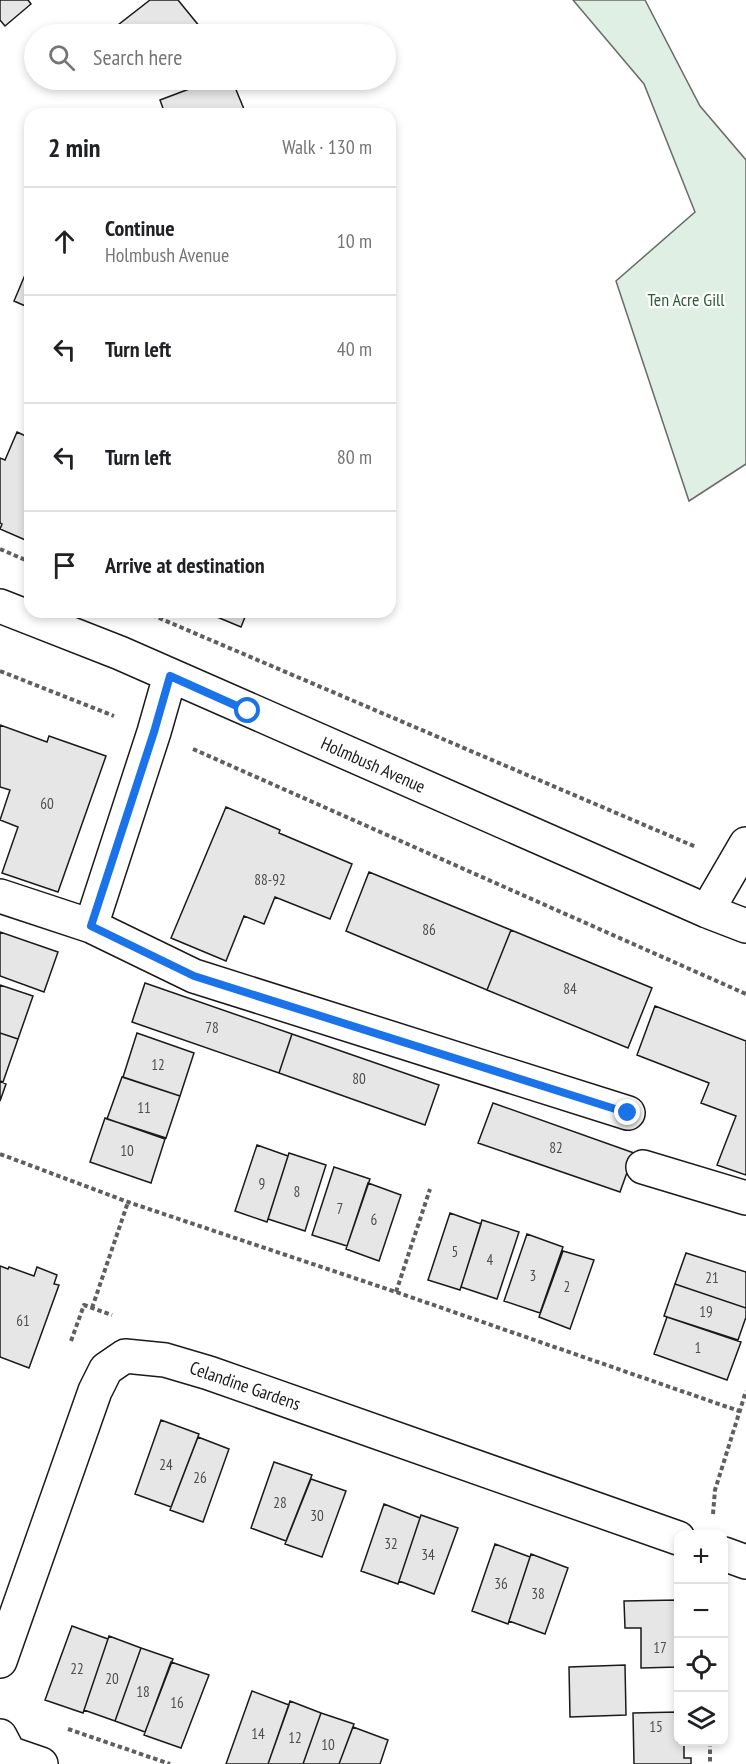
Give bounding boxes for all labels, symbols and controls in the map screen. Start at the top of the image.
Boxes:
search box [24,24,396,90]
icon: search [45,41,78,74]
text: Search here [93,43,182,71]
text: 2 min [48,131,101,164]
text: Walk · 130 m [282,134,372,160]
text: Continue [105,214,175,242]
icon: ahead [48,225,81,258]
text: 10 m [337,228,372,254]
text: Holmbush Avenue [105,242,229,268]
park label: Ten Acre Gill [648,288,725,311]
icon: left [48,333,81,366]
text: Turn left [105,335,171,363]
text: 40 m [337,336,372,362]
icon: left [48,441,81,474]
text: Turn left [105,443,171,471]
text: 80 m [337,444,372,470]
icon: arrive [48,549,81,582]
text: Arrive at destination [105,551,265,579]
route start [234,697,260,723]
street label: Holmbush Avenue [317,731,429,798]
house number: 60 [40,794,54,813]
house number: 88-92 [254,870,286,889]
house number: 86 [422,920,436,939]
house number: 84 [563,979,577,998]
house number: 78 [205,1018,219,1037]
house number: 12 [151,1055,165,1074]
house number: 80 [352,1069,366,1088]
house number: 11 [137,1098,151,1117]
route end [614,1099,640,1125]
house number: 82 [549,1138,563,1157]
house number: 10 [120,1141,134,1160]
house number: 9 [259,1174,265,1193]
house number: 8 [294,1182,300,1201]
house number: 7 [337,1199,343,1218]
house number: 6 [371,1210,378,1229]
house number: 5 [452,1242,458,1261]
house number: 4 [487,1250,494,1269]
house number: 3 [530,1266,536,1285]
house number: 21 [705,1268,719,1287]
house number: 2 [564,1277,570,1296]
house number: 19 [699,1302,713,1321]
house number: 61 [16,1311,30,1330]
house number: 1 [695,1338,701,1357]
street label: Celandine Gardens [187,1356,304,1415]
house number: 24 [159,1455,173,1474]
house number: 26 [193,1468,207,1487]
house number: 28 [273,1493,287,1512]
house number: 30 [310,1506,324,1525]
map controls [674,1530,728,1746]
button: + [674,1530,728,1584]
house number: 32 [384,1534,398,1553]
house number: 34 [421,1545,435,1564]
house number: 36 [494,1574,508,1593]
house number: 38 [531,1584,545,1603]
button: − [674,1584,728,1638]
house number: 17 [653,1638,667,1657]
button: locate [674,1638,728,1692]
house number: 22 [70,1659,84,1678]
house number: 20 [105,1669,119,1688]
house number: 18 [136,1682,150,1701]
button: layers [674,1692,728,1746]
house number: 16 [170,1693,184,1712]
house number: 15 [649,1717,663,1736]
house number: 14 [251,1724,265,1743]
house number: 12 [288,1728,302,1747]
house number: 10 [321,1735,335,1754]

